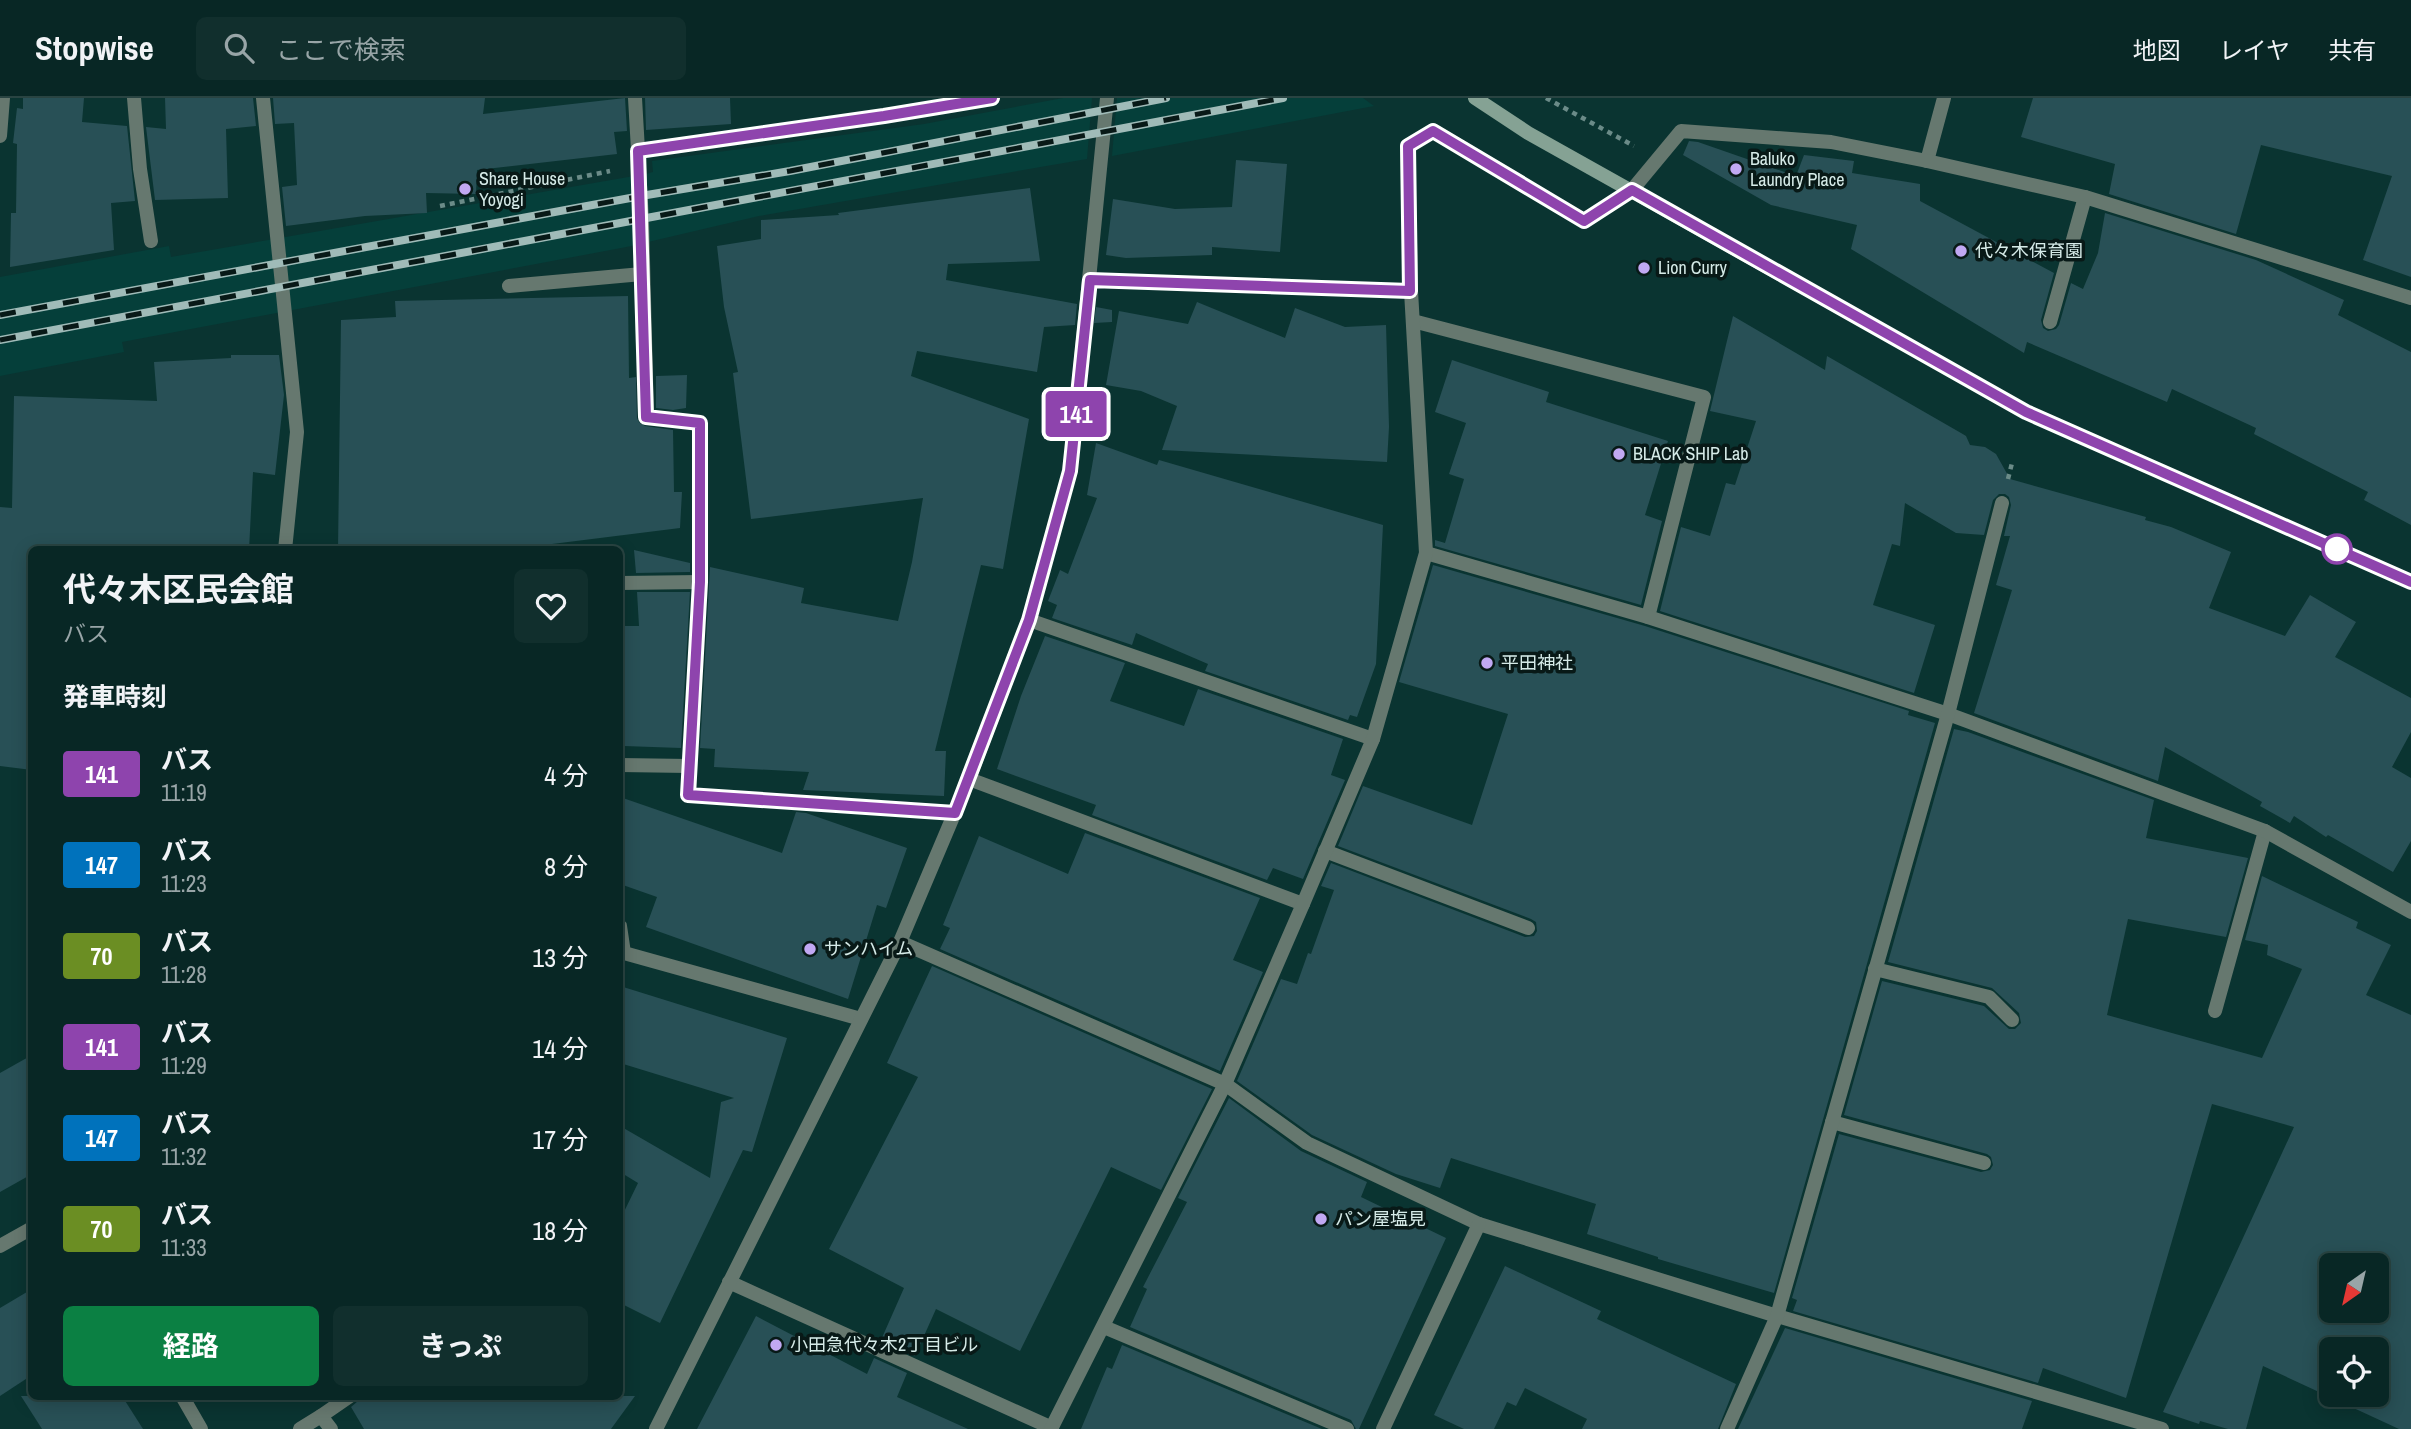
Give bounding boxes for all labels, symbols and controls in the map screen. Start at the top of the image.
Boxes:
search box [196,17,686,80]
text: Stopwise [35,26,154,70]
icon: search [220,29,258,67]
text: ここで検索 [276,32,406,67]
text: 地図 [2133,34,2181,66]
text: レイヤ [2219,34,2290,66]
text: 共有 [2328,34,2376,66]
place label: Baluko Laundry Place [1750,146,1844,192]
marker: Baluko Laundry Place [1728,161,1744,177]
place label: Share House Yoyogi [479,166,565,212]
marker: Share House Yoyogi [457,181,473,197]
place label: 代々木保育園 [1975,238,2083,263]
marker: 代々木保育園 [1953,243,1969,259]
place label: Lion Curry [1658,255,1728,280]
marker: Lion Curry [1636,260,1652,276]
line badge: 141 [1036,391,1116,437]
text: 141 [1060,398,1092,430]
place label: BLACK SHIP Lab [1633,441,1748,466]
marker: BLACK SHIP Lab [1611,446,1627,462]
unlabelled marker [2322,534,2352,564]
text: 代々木区民会館 [63,567,294,611]
button: heart [514,569,588,643]
text: バス [63,618,109,649]
place label: 平田神社 [1501,650,1573,675]
marker: 平田神社 [1479,655,1495,671]
text: 発車時刻 [63,679,167,714]
text: バス [161,742,213,777]
text: 141 [85,758,118,790]
text: 4 分 [544,758,588,793]
text: 11:19 [161,777,207,808]
text: バス [161,833,213,868]
text: 147 [85,849,118,881]
text: 8 分 [544,849,588,884]
text: 11:23 [161,868,207,899]
text: バス [161,924,213,959]
place label: サンハイム [824,936,913,961]
text: 70 [91,940,112,972]
text: 13 分 [532,940,588,975]
marker: サンハイム [802,941,818,957]
text: 11:28 [161,959,207,990]
text: バス [161,1015,213,1050]
text: 141 [85,1031,118,1063]
text: 14 分 [532,1031,588,1066]
text: 11:29 [161,1050,207,1081]
text: バス [161,1106,213,1141]
text: 147 [85,1122,118,1154]
text: 17 分 [532,1122,588,1157]
text: 11:32 [161,1141,207,1172]
text: バス [161,1197,213,1232]
place label: パン屋塩見 [1335,1206,1426,1231]
marker: パン屋塩見 [1313,1211,1329,1227]
text: 70 [91,1213,112,1245]
text: 18 分 [532,1213,588,1248]
text: 11:33 [161,1232,207,1263]
north arrow [2319,1253,2389,1323]
map controls [2319,1253,2389,1407]
button: 経路 [63,1306,319,1386]
button: きっぷ [333,1306,588,1386]
place label: 小田急代々木2丁目ビル [790,1332,978,1357]
marker: 小田急代々木2丁目ビル [768,1337,784,1353]
button: locate [2319,1337,2389,1407]

